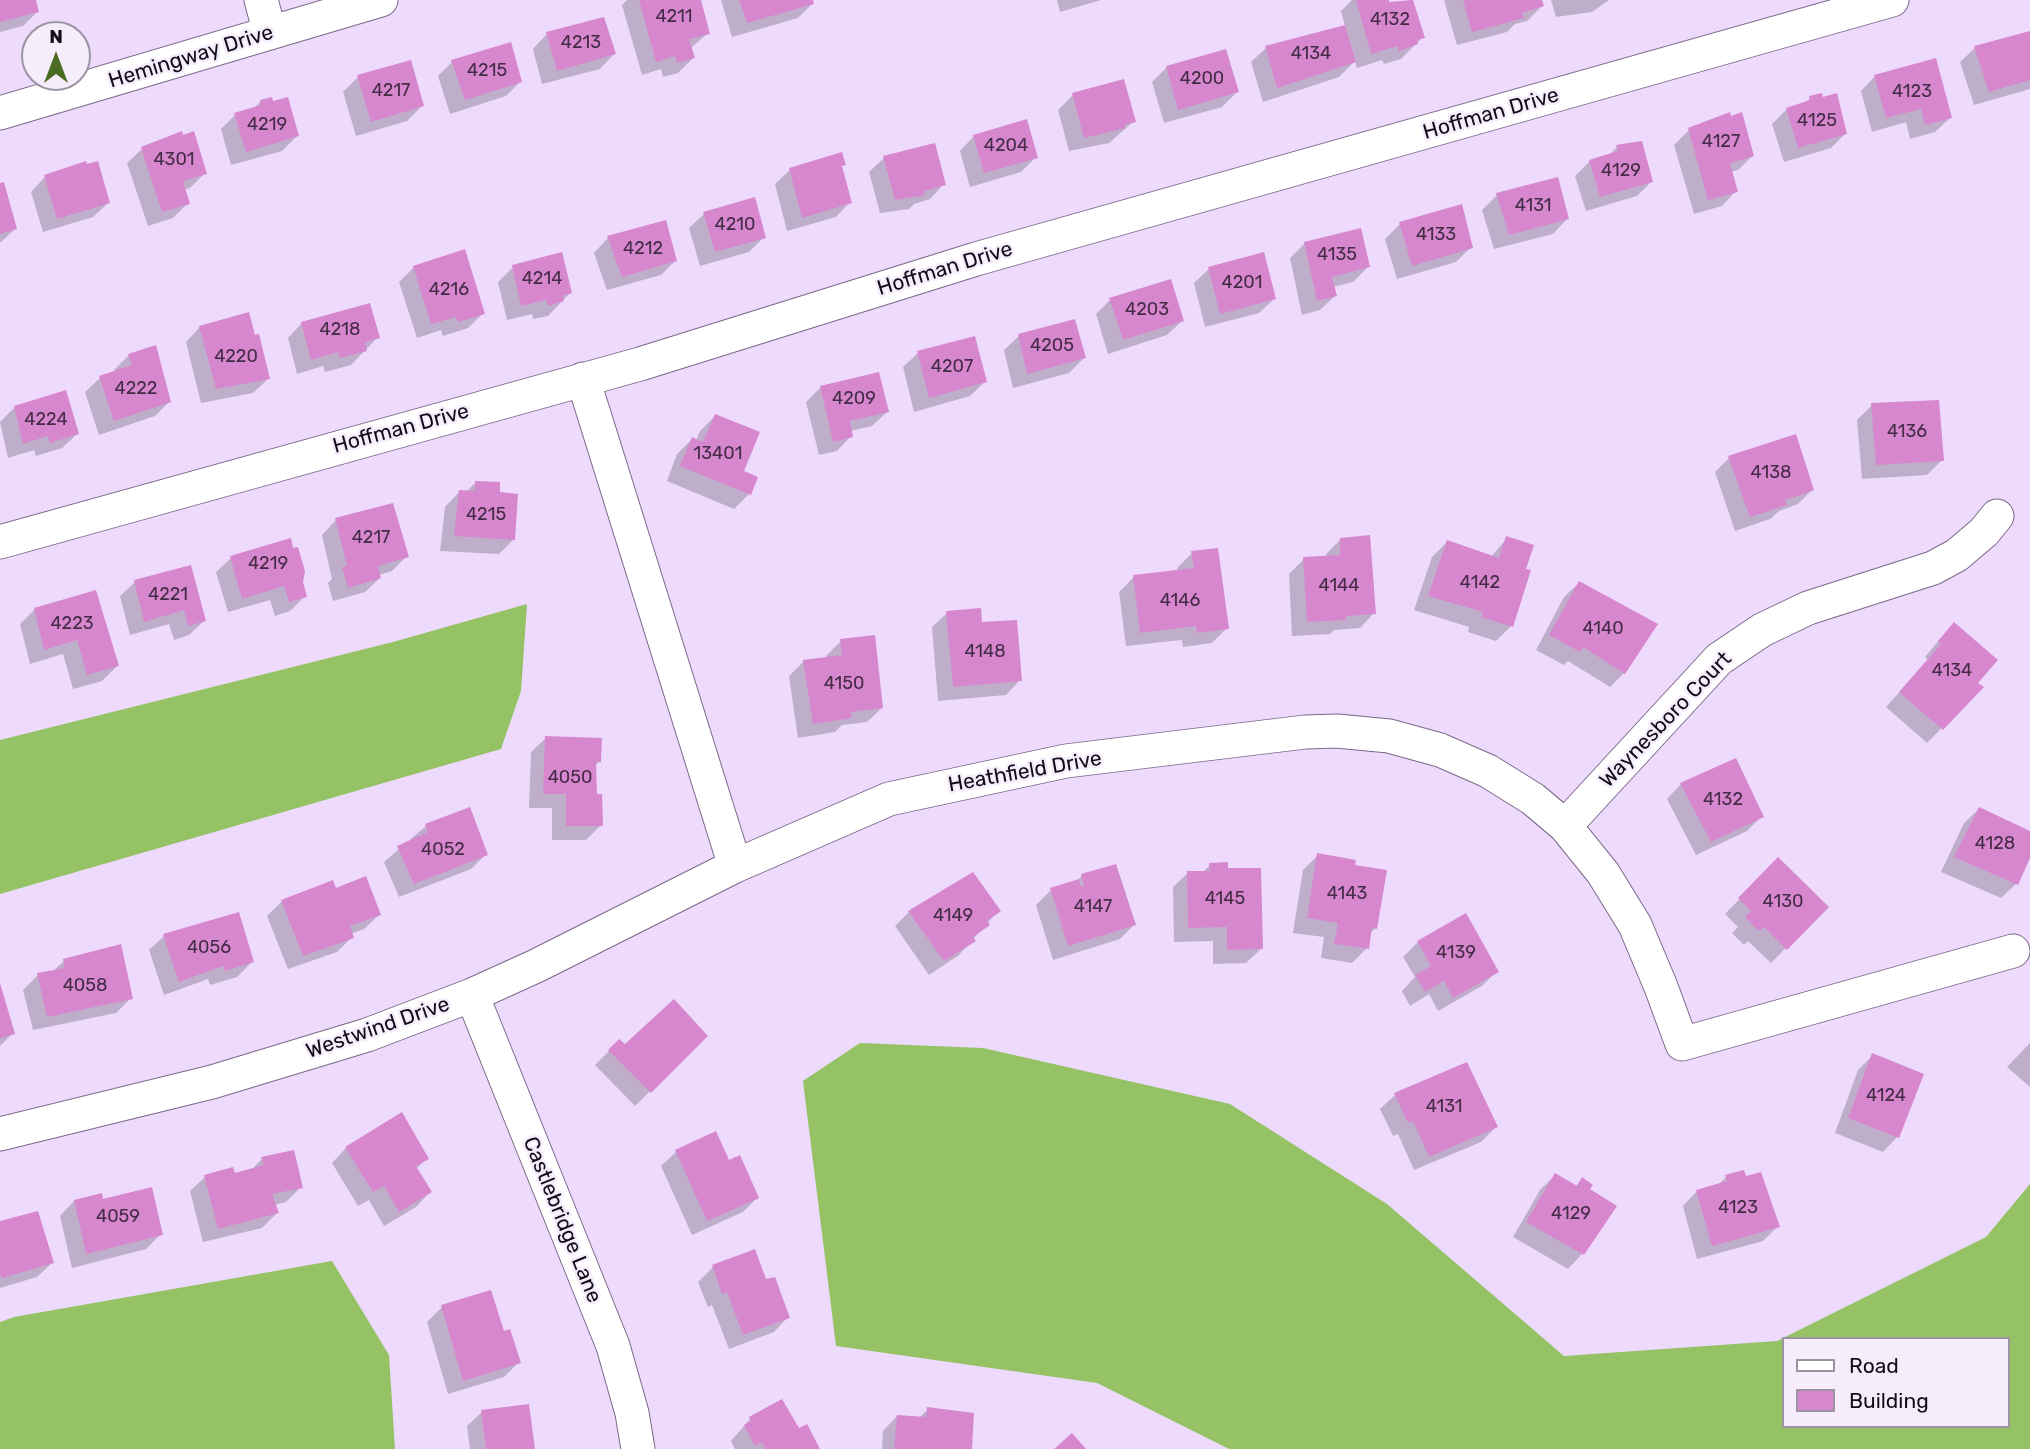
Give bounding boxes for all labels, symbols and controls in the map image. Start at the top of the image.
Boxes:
house number: 4211 [655,6,693,28]
house number: 4132 [1370,9,1410,31]
street label: Hemingway Drive [106,20,276,94]
north arrow [21,21,91,91]
text: N [49,25,63,48]
house number: 4213 [561,32,601,54]
house number: 4134 [1291,43,1331,65]
house number: 4215 [467,60,507,82]
house number: 4200 [1180,68,1224,90]
house number: 4217 [372,80,410,102]
house number: 4123 [1892,81,1932,103]
street label: Hoffman Drive [1420,83,1562,145]
house number: 4125 [1797,110,1837,132]
house number: 4219 [247,114,287,136]
house number: 4127 [1702,131,1740,153]
house number: 4204 [984,135,1028,157]
house number: 4301 [153,149,195,171]
house number: 4129 [1601,160,1641,182]
house number: 4131 [1515,195,1551,217]
house number: 4210 [715,214,755,236]
house number: 4133 [1416,224,1456,246]
street label: Hoffman Drive [874,236,1016,302]
house number: 4212 [623,238,663,260]
house number: 4135 [1317,244,1357,266]
house number: 4214 [522,268,562,290]
house number: 4201 [1222,272,1262,294]
house number: 4216 [429,279,469,301]
house number: 4203 [1125,299,1169,321]
house number: 4218 [320,319,360,341]
house number: 4205 [1030,335,1074,357]
house number: 4220 [214,346,258,368]
house number: 4207 [931,356,973,378]
house number: 4222 [115,378,157,400]
house number: 4209 [832,388,876,410]
street label: Hoffman Drive [330,399,472,459]
house number: 4224 [24,409,68,431]
house number: 4136 [1887,421,1927,443]
house number: 13401 [694,443,742,465]
house number: 4138 [1751,462,1791,484]
house number: 4215 [466,504,506,526]
house number: 4217 [352,527,390,549]
house number: 4219 [248,553,288,575]
house number: 4142 [1460,572,1500,594]
house number: 4144 [1319,575,1359,597]
house number: 4221 [148,584,188,606]
house number: 4146 [1160,590,1200,612]
house number: 4223 [50,613,94,635]
house number: 4140 [1582,618,1624,640]
house number: 4148 [964,641,1006,663]
street label: Waynesboro Court [1595,647,1737,793]
house number: 4134 [1932,660,1972,682]
house number: 4150 [824,673,864,695]
street label: Heathfield Drive [946,746,1104,798]
house number: 4050 [548,767,592,789]
house number: 4132 [1703,789,1743,811]
house number: 4128 [1975,833,2015,855]
house number: 4052 [421,839,465,861]
house number: 4143 [1327,883,1367,905]
house number: 4145 [1205,888,1245,910]
house number: 4130 [1763,891,1803,913]
house number: 4147 [1074,896,1112,918]
house number: 4149 [933,905,973,927]
house number: 4056 [187,937,231,959]
house number: 4139 [1436,942,1476,964]
house number: 4058 [63,975,107,997]
street label: Westwind Drive [303,992,453,1064]
house number: 4124 [1866,1085,1906,1107]
house number: 4131 [1426,1096,1462,1118]
street label: Castlebridge Lane [517,1133,607,1307]
house number: 4123 [1718,1197,1758,1219]
house number: 4129 [1551,1203,1591,1225]
house number: 4059 [96,1206,140,1228]
legend [1782,1337,2009,1428]
text: Road [1849,1353,1899,1378]
text: Building [1849,1388,1929,1413]

